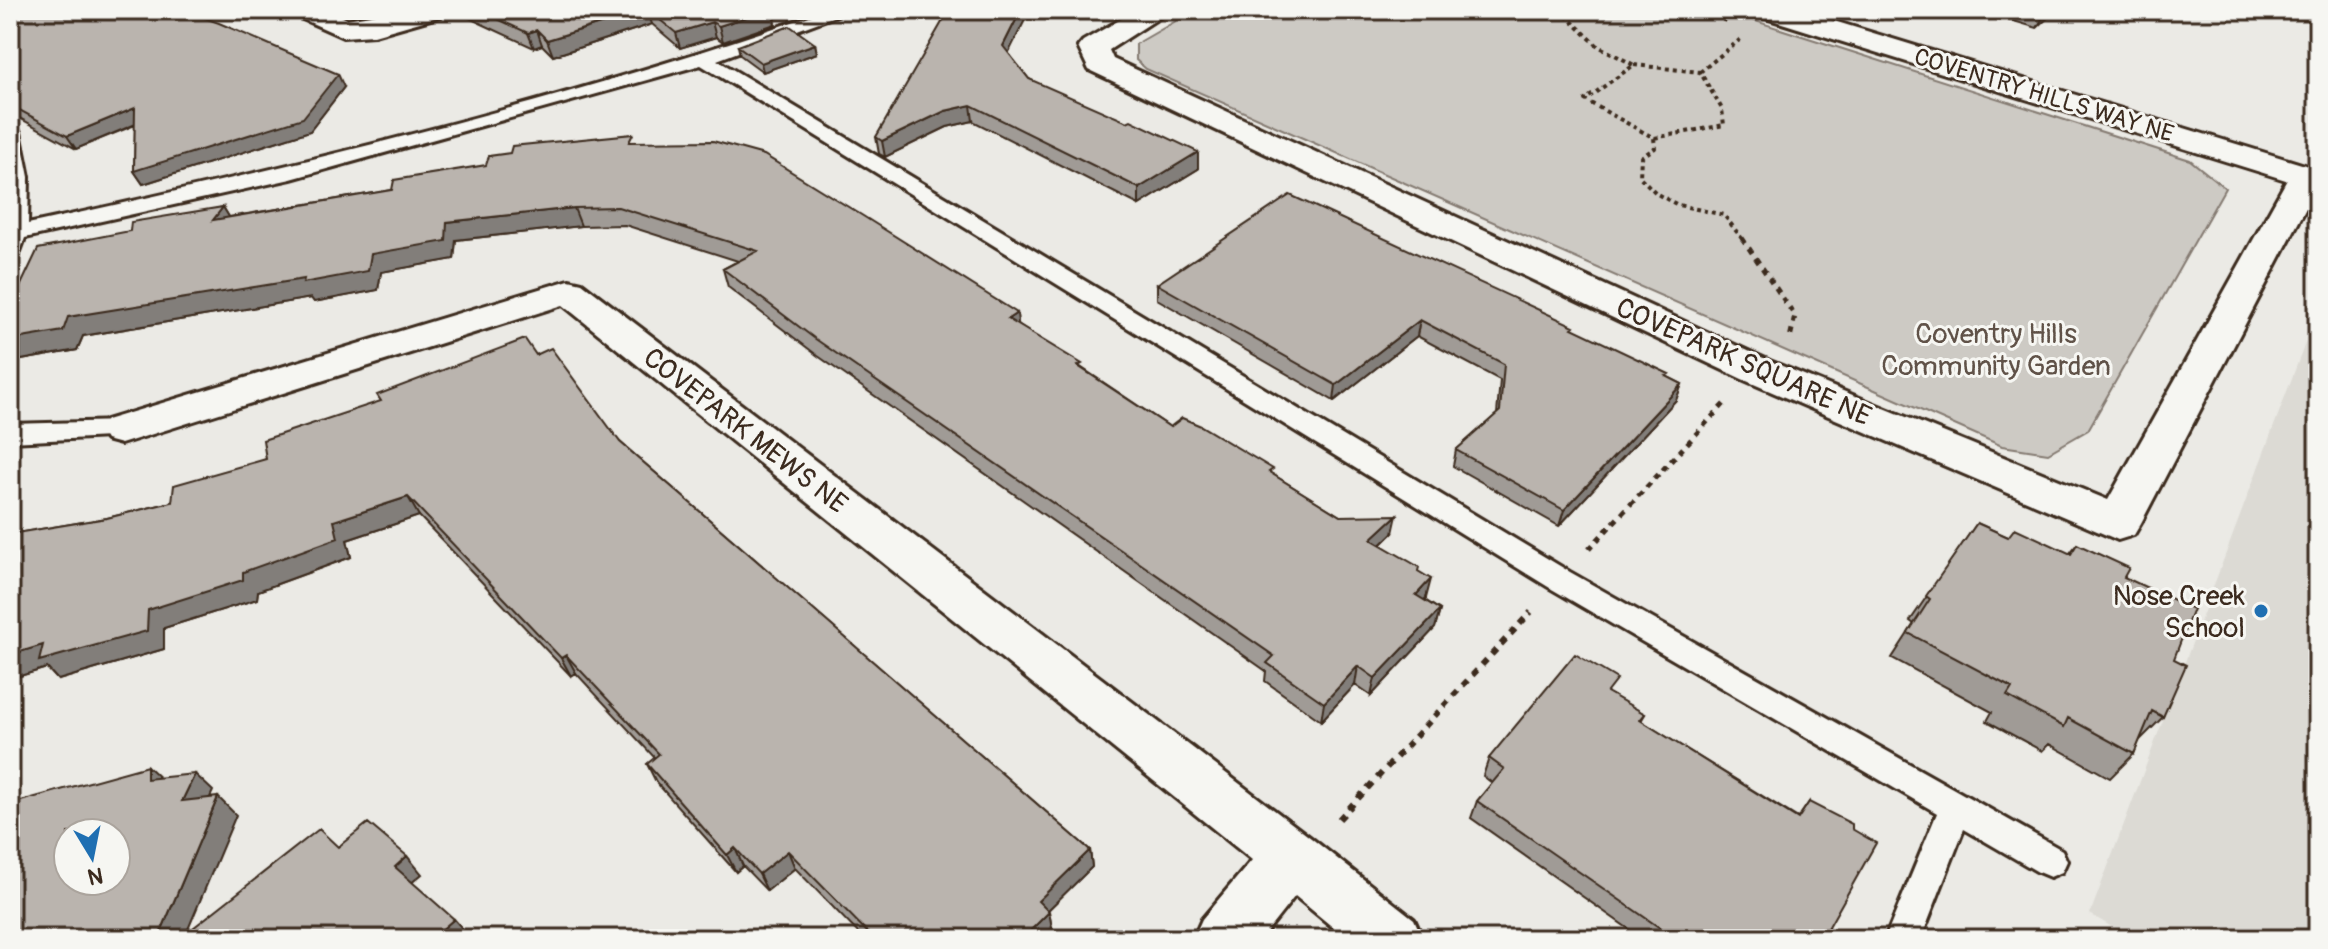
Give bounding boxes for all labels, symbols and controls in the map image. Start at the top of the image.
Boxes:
street label: COVENTRY HILLS WAY NE [1911,42,2177,149]
street label: COVEPARK SQUARE NE [1610,290,1876,434]
park label: Coventry Hills Community Garden [1881,317,2111,384]
street label: COVEPARK MEWS NE [636,341,854,522]
place label: Nose Creek School [2113,579,2245,646]
marker: Nose Creek School [2252,602,2270,620]
north arrow [52,817,132,897]
text: N [85,861,105,891]

